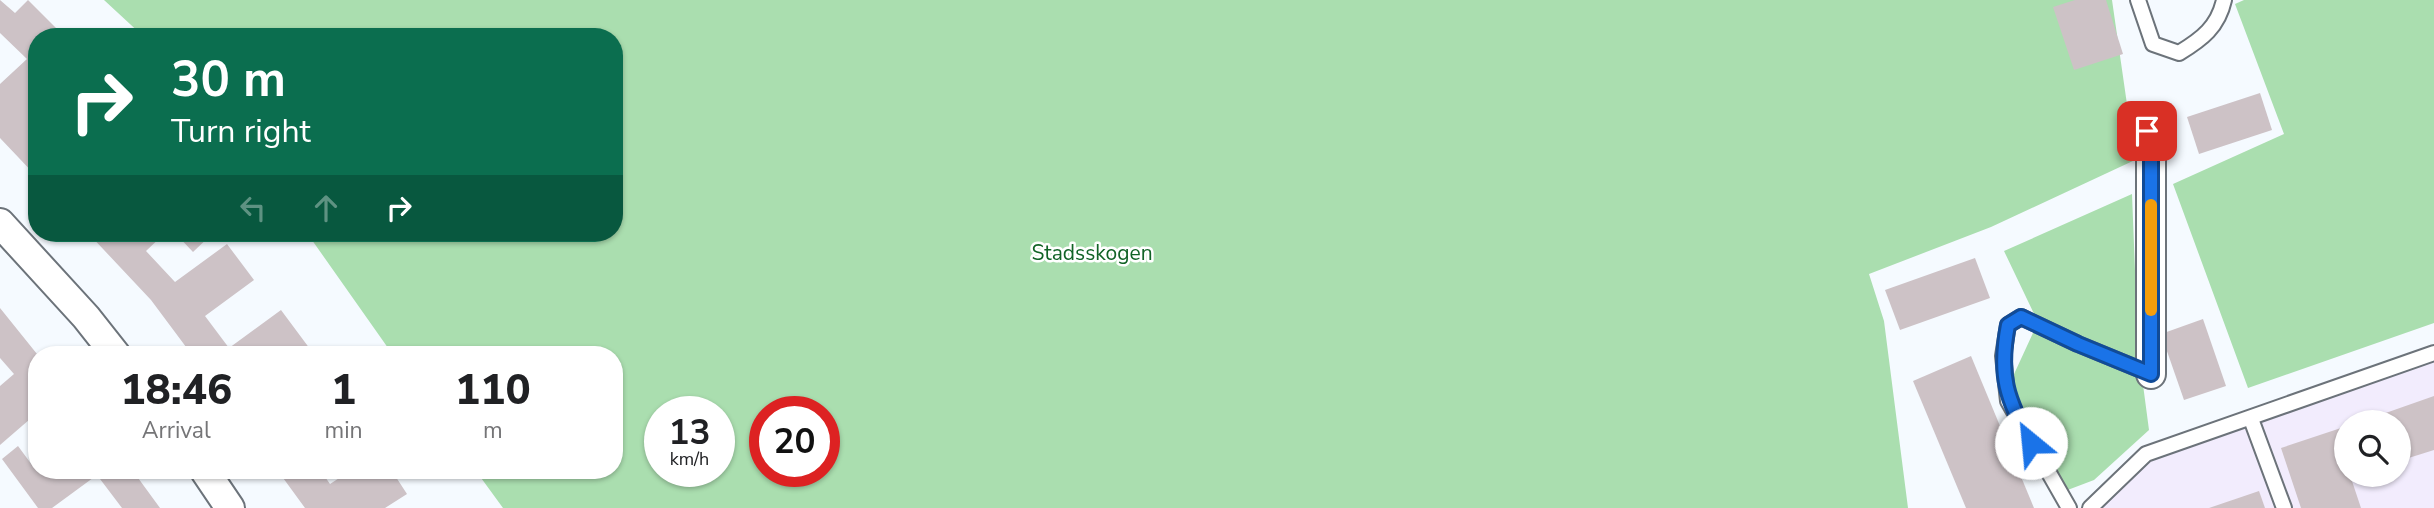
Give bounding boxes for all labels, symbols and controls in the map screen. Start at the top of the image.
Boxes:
text: 30 m [171,46,286,113]
icon: right [56,56,147,147]
pin [2117,101,2177,161]
text: Turn right [171,110,311,153]
icon: arrive [2128,112,2166,150]
icon: left [234,189,272,227]
icon: ahead [307,189,345,227]
icon: right [380,189,418,227]
park label: Stadsskogen [1031,239,1153,267]
text: 18:46 [120,362,232,419]
text: 1 [331,362,356,419]
text: 110 [455,362,531,419]
speed limit sign: 20 [749,396,840,487]
position arrow [1994,406,2068,480]
text: 13 [668,409,711,456]
map controls [2334,410,2411,487]
button: search [2334,410,2411,487]
text: Arrival [142,415,211,446]
text: min [325,415,363,446]
text: m [483,415,503,446]
text: km/h [670,447,709,471]

